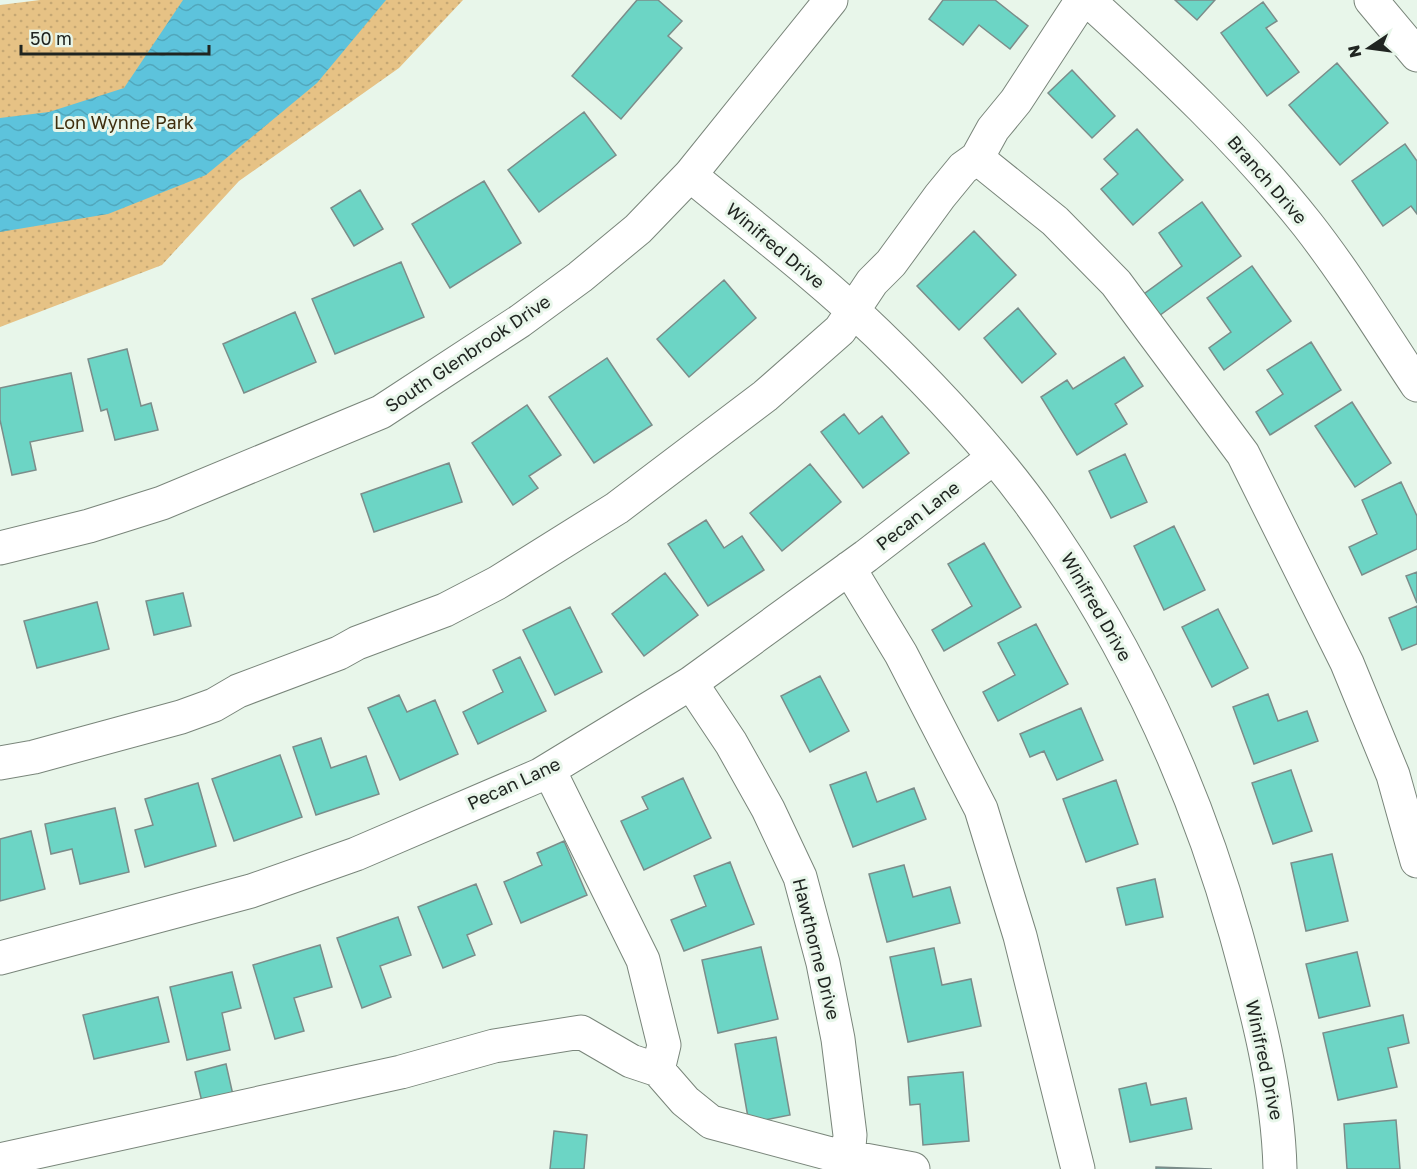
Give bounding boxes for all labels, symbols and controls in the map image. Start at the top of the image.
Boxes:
scale bar [21,18,208,56]
north arrow [1339,18,1399,78]
text: 50 m [30,27,72,49]
text: N [1343,43,1365,60]
park label: Lon Wynne Park [54,111,194,133]
street label: Branch Drive [1223,131,1312,228]
street label: Winifred Drive [722,198,829,293]
street label: South Glenbrook Drive [381,290,554,417]
street label: Pecan Lane [871,476,963,555]
street label: Winifred Drive [1057,548,1137,665]
street label: Pecan Lane [464,752,563,814]
street label: Hawthorne Drive [789,876,845,1022]
street label: Winifred Drive [1242,998,1288,1122]

